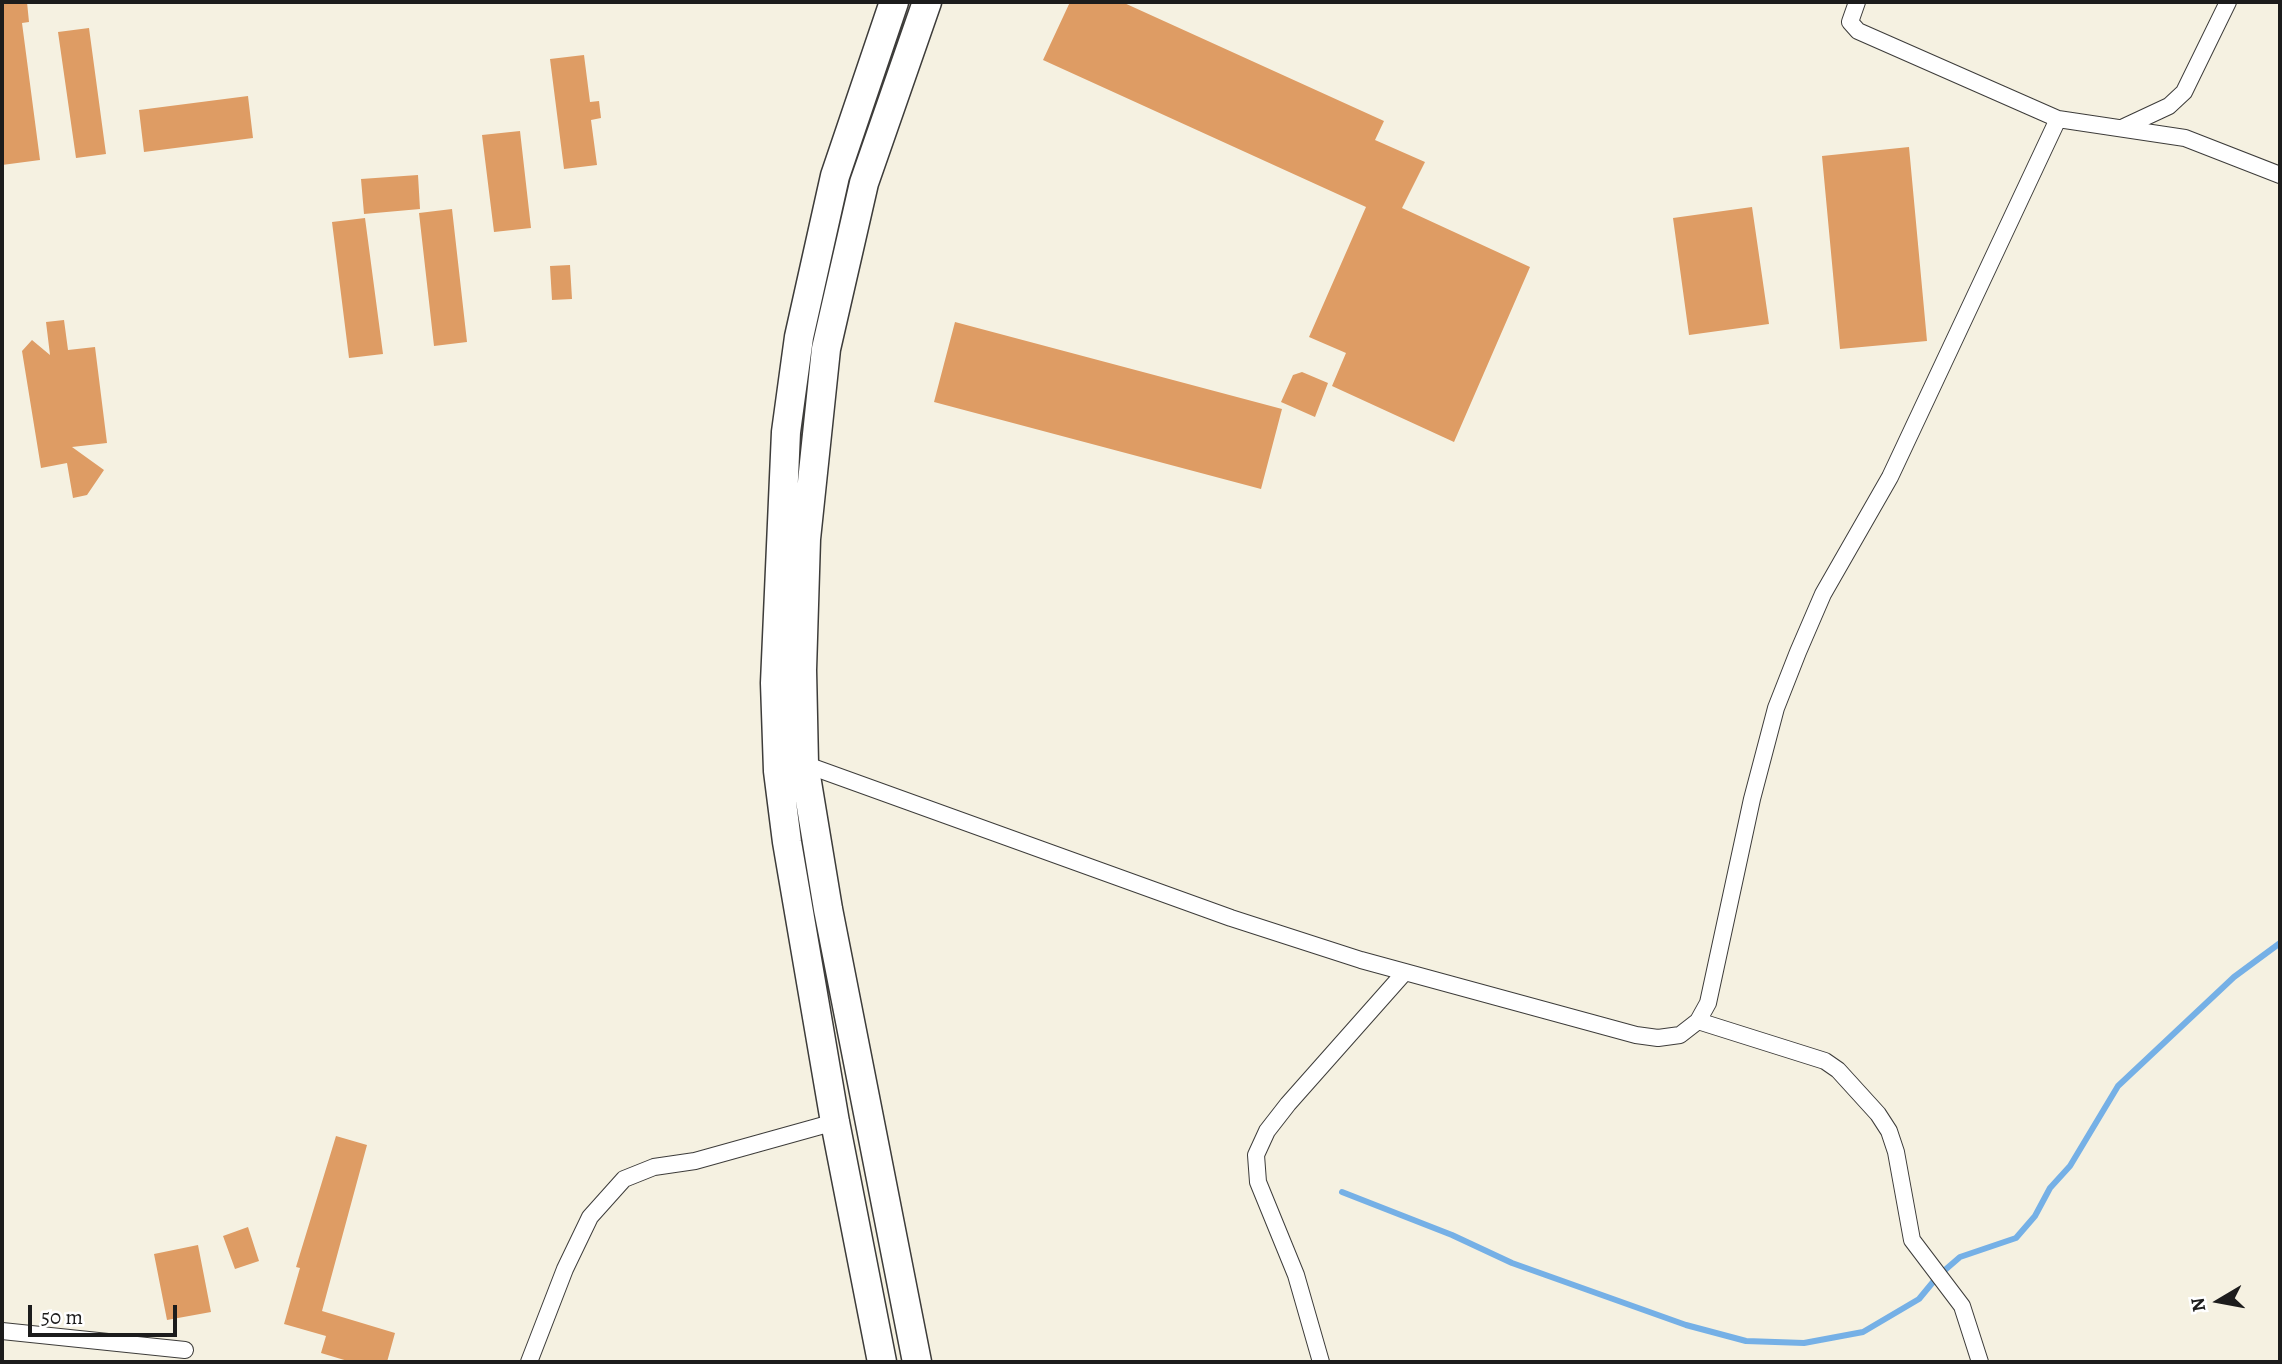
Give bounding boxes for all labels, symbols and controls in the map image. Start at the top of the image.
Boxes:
north arrow [2184,1266,2254,1336]
scale bar [32,1290,180,1334]
text: N [2184,1296,2212,1314]
text: 50 m [41,1303,83,1331]

